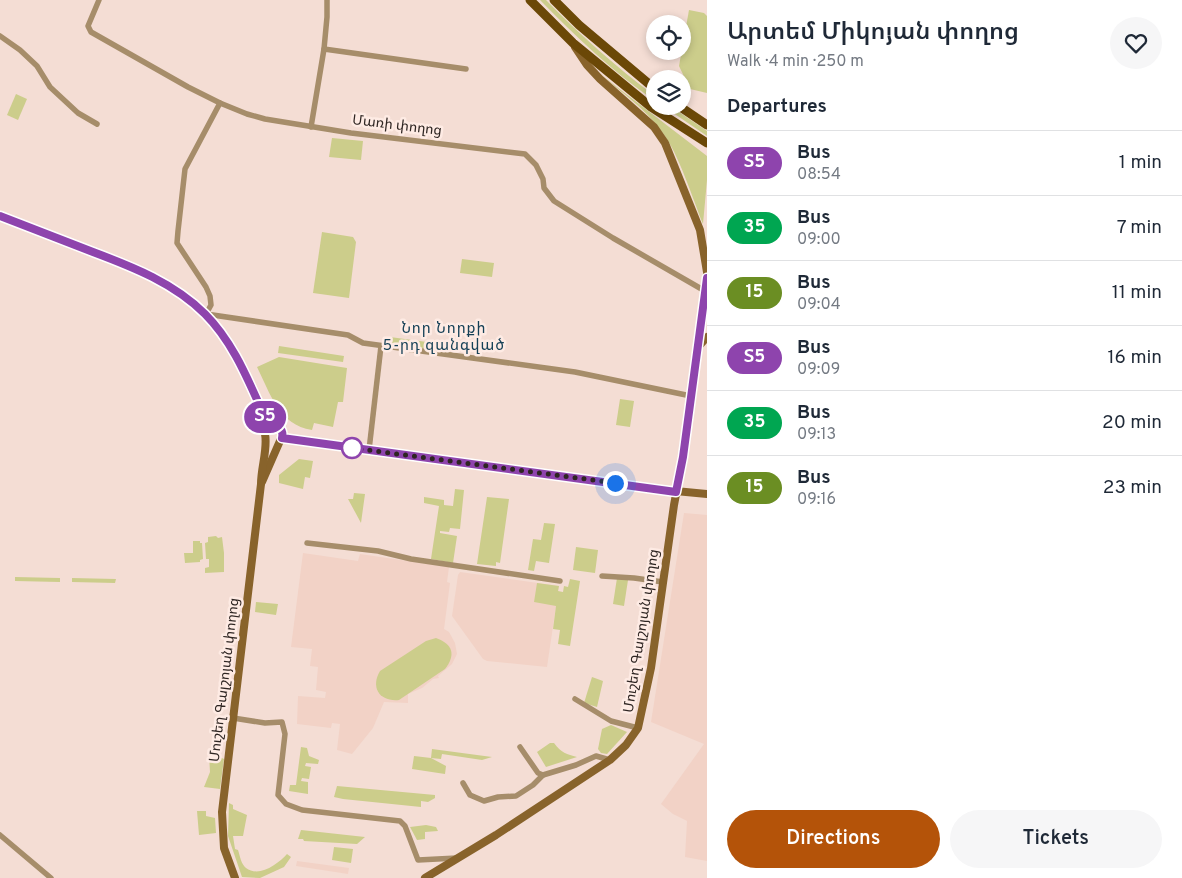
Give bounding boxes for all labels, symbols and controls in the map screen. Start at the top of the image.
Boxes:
map controls [646,15,691,115]
button: locate [646,15,691,60]
button: heart [1110,17,1162,69]
text: Արտեմ Միկոյան փողոց [727,18,1019,48]
text: Walk · 4 min · 250 m [727,52,864,72]
button: layers [646,70,691,115]
text: Departures [727,95,827,119]
street label: Մառի փողոց [351,112,443,140]
text: Bus [797,141,831,165]
text: Տ5 [744,151,765,174]
text: 1 min [1119,151,1162,175]
text: 08:54 [797,165,841,185]
text: Bus [797,206,831,230]
text: 35 [744,216,765,239]
text: 7 min [1117,216,1162,240]
text: 09:00 [797,230,841,250]
text: Bus [797,271,831,295]
text: 15 [745,281,764,304]
text: 11 min [1112,281,1162,305]
text: 09:04 [797,295,841,315]
district label: Նոր Նորքի 5-րդ զանգված [383,320,505,356]
text: Bus [797,336,831,360]
text: Տ5 [744,346,765,369]
text: 16 min [1107,346,1162,370]
text: 09:09 [797,360,840,380]
line badge: Տ5 [242,401,288,433]
text: Bus [797,401,831,425]
text: Տ5 [254,405,276,428]
text: 35 [744,411,765,434]
text: 20 min [1102,411,1162,435]
text: 09:13 [797,425,836,445]
unlabelled marker [341,437,363,459]
text: Bus [797,466,831,490]
your location [603,471,628,496]
text: 15 [745,476,764,499]
text: 23 min [1103,476,1162,500]
text: 09:16 [797,490,836,510]
street label: Մուշեղ Գալշոյան փողոց [621,548,663,714]
street label: Մուշեղ Գալշոյան փողոց [206,597,244,763]
button: Directions [727,810,940,868]
button: Tickets [950,810,1162,868]

